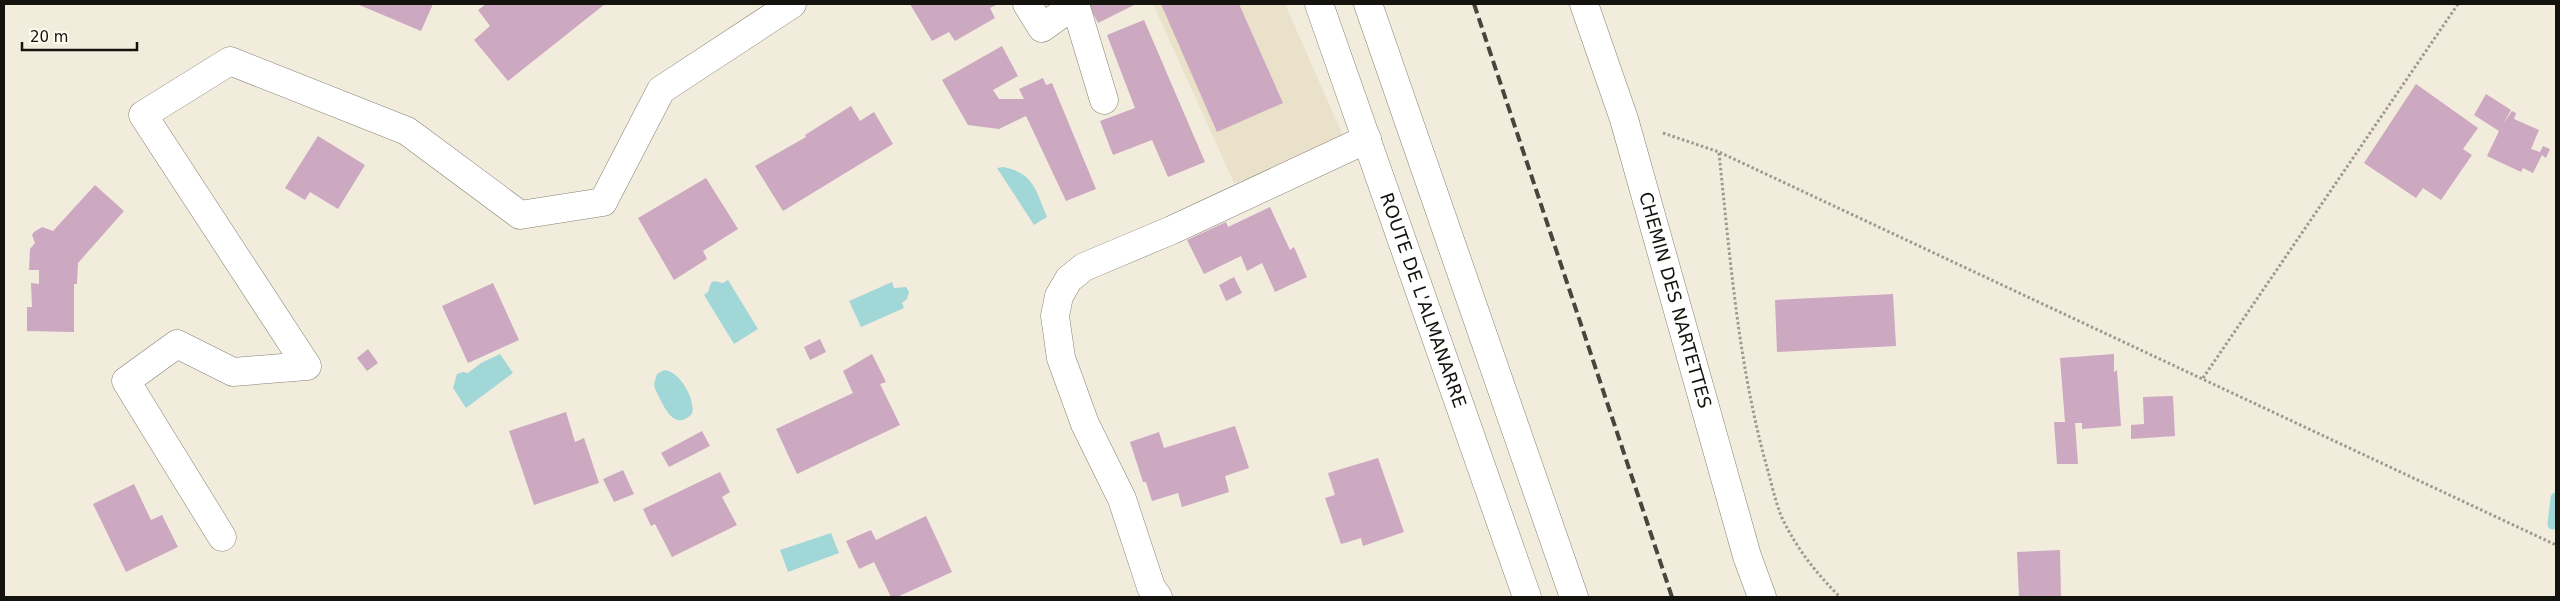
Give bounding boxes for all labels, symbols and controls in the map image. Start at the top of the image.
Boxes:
scale bar [22,20,138,52]
text: 20 m [30,28,68,46]
street label: CHEMIN DES NARTETTES [1635,189,1716,411]
street label: ROUTE DE L'ALMANARRE [1376,190,1471,410]

